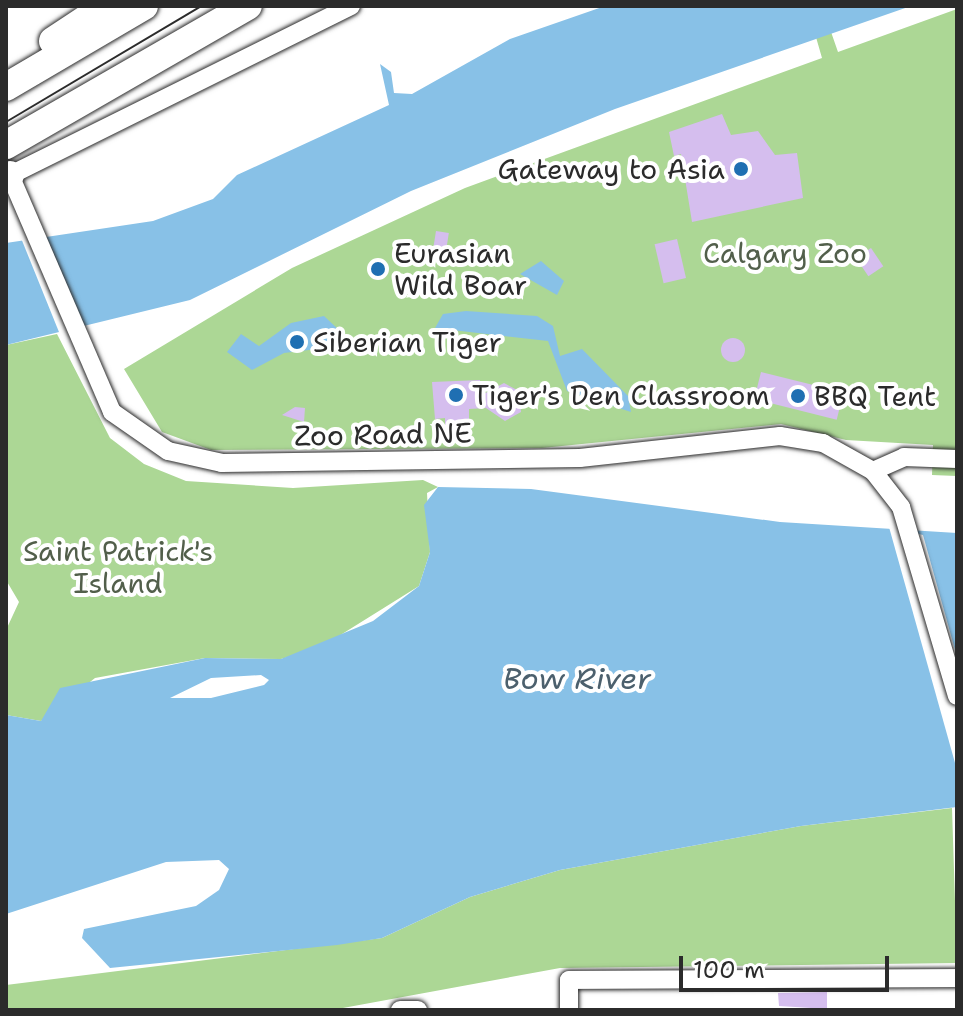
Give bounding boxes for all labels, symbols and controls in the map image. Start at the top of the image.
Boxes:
place label: Gateway to Asia [497,152,725,186]
marker: Gateway to Asia [732,160,750,178]
place label: Eurasian Wild Boar [394,236,527,302]
park label: Calgary Zoo [703,236,867,270]
marker: Eurasian Wild Boar [369,260,387,278]
place label: Siberian Tiger [313,325,502,359]
marker: Siberian Tiger [288,333,306,351]
place label: Tiger's Den Classroom [472,378,770,412]
place label: BBQ Tent [814,379,936,413]
marker: Tiger's Den Classroom [447,386,465,404]
marker: BBQ Tent [789,387,807,405]
street label: Zoo Road NE [294,416,472,452]
park label: Saint Patrick's Island [23,534,213,600]
water label: Bow River [503,661,651,697]
scale bar [683,940,893,990]
text: 100 m [693,954,765,986]

